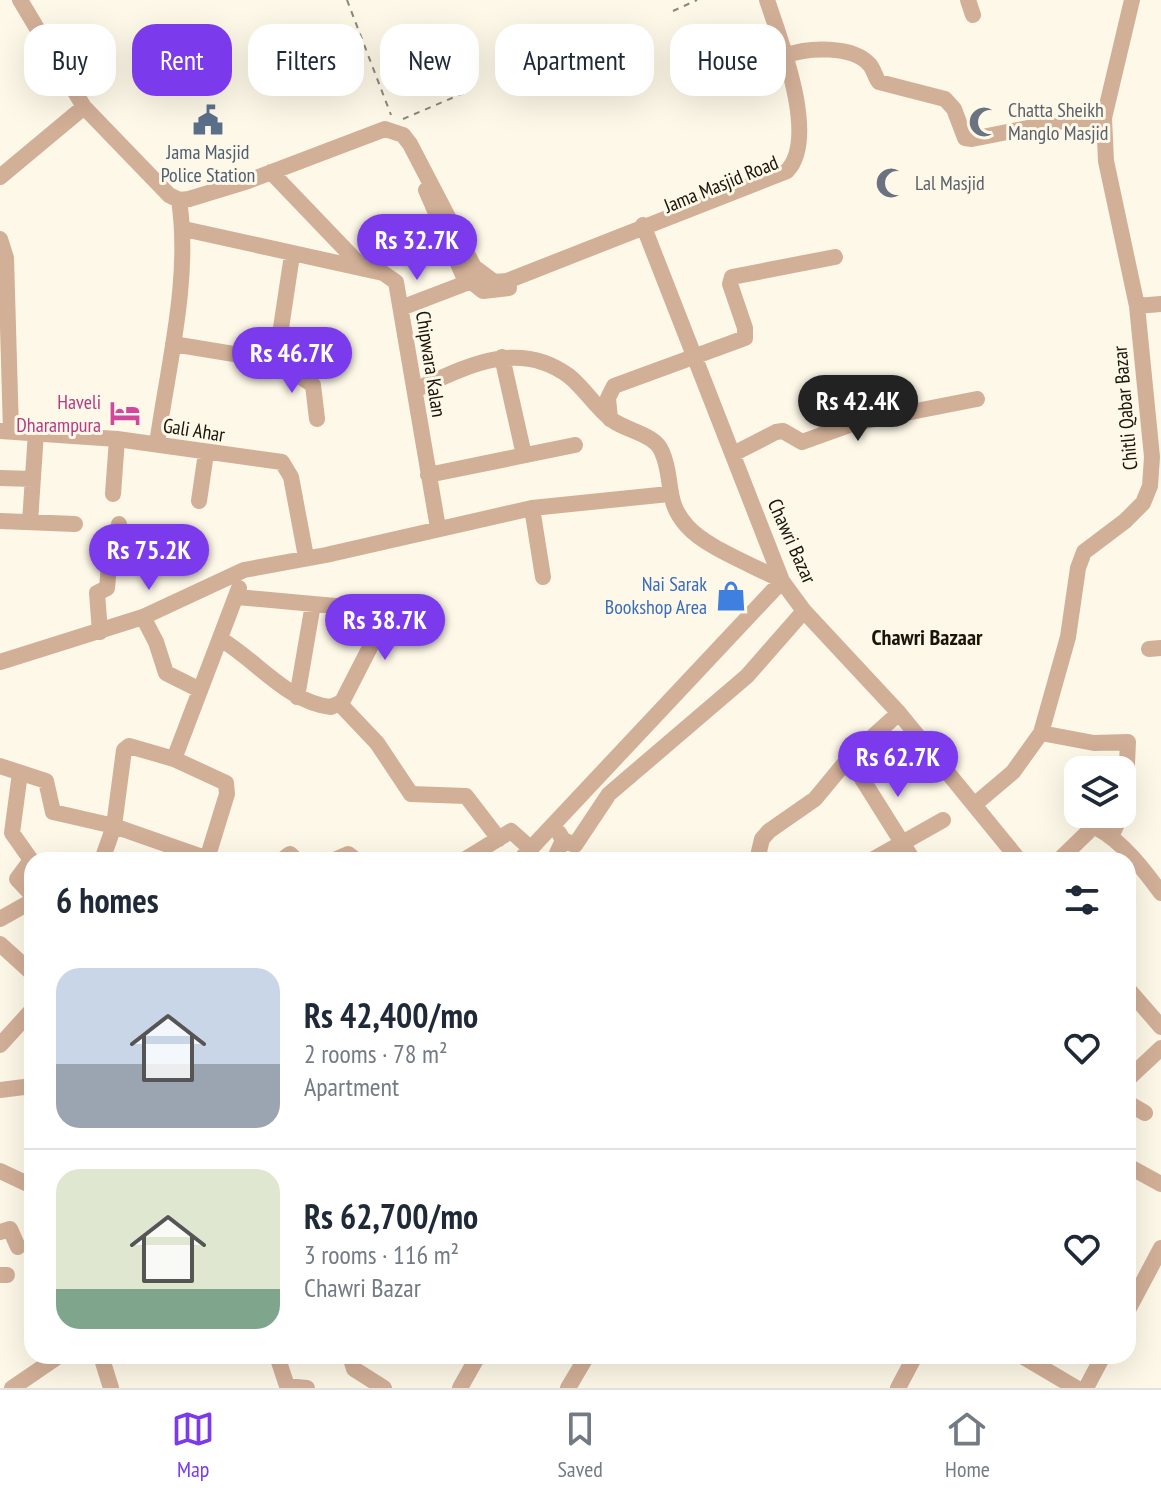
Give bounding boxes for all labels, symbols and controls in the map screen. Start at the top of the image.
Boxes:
chip: Buy [24,24,116,96]
chip: Rent [132,24,232,96]
chip: Filters [248,24,364,96]
chip: New [380,24,479,96]
chip: Apartment [495,24,654,96]
chip: House [670,24,786,96]
place label: Chatta Sheikh Manglo Masjid [1008,97,1109,146]
public building icon: Jama Masjid Police Station [191,103,225,137]
mosque icon: Chatta Sheikh Manglo Masjid [967,105,1001,139]
place label: Jama Masjid Police Station [161,139,255,188]
street label: Jama Masjid Road [659,149,782,219]
mosque icon: Lal Masjid [874,166,908,200]
place label: Lal Masjid [915,170,985,196]
pin: Rs 32.7K [334,214,500,282]
text: Rs 32.7K [375,223,459,256]
street label: Chipwara Kalan [410,309,452,419]
pin: Rs 46.7K [209,327,375,395]
text: Rs 46.7K [250,336,334,369]
street label: Chitli Qabar Bazar [1107,344,1143,471]
pin: Rs 42.4K [775,375,941,443]
text: Rs 42.4K [816,384,900,417]
place label: Haveli Dharampura [16,389,101,438]
hotel icon: Haveli Dharampura [108,396,142,430]
street label: Gali Ahar [161,412,227,448]
street label: Chawri Bazar [762,495,822,588]
pin: Rs 75.2K [66,524,232,592]
text: Rs 75.2K [107,533,191,566]
place label: Nai Sarak Bookshop Area [605,571,707,620]
shop icon: Nai Sarak Bookshop Area [714,579,748,613]
pin: Rs 38.7K [302,594,468,662]
text: Rs 38.7K [343,603,427,636]
district label: Chawri Bazaar [872,623,983,651]
pin: Rs 62.7K [815,731,981,799]
text: Rs 62.7K [856,740,940,773]
map controls [1064,756,1136,828]
button: layers [1064,756,1136,828]
text: 6 homes [56,878,159,922]
icon: filters [1060,878,1104,922]
text: Rs 42,400/mo [304,993,478,1037]
icon: home [120,1000,216,1096]
icon: heart [1060,1026,1104,1070]
text: 2 rooms · 78 m² [304,1037,448,1070]
text: Apartment [304,1070,399,1103]
text: Rs 62,700/mo [304,1194,478,1238]
icon: home [120,1201,216,1297]
icon: heart [1060,1227,1104,1271]
text: 3 rooms · 116 m² [304,1238,459,1271]
text: Chawri Bazar [304,1271,421,1304]
tab: Map [171,1407,215,1483]
tab: Saved [557,1407,603,1483]
tab: Home [945,1407,990,1483]

